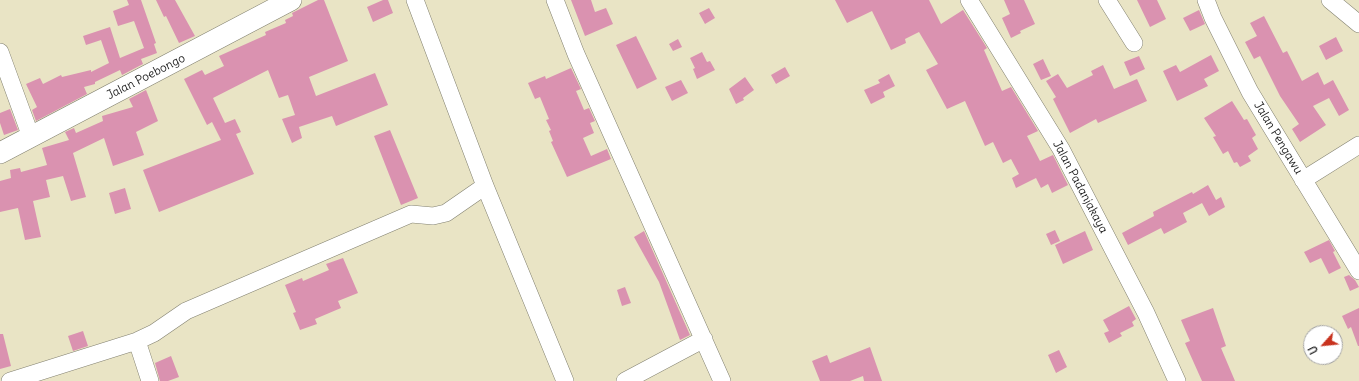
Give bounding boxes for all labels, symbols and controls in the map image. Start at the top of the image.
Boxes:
street label: Jalan Poebongo [104,51,188,103]
street label: Jalan Pengawu [1251,99,1305,177]
street label: Jalan Padanjakaya [1049,138,1111,236]
north arrow [1303,325,1343,365]
text: U [1305,343,1321,357]

